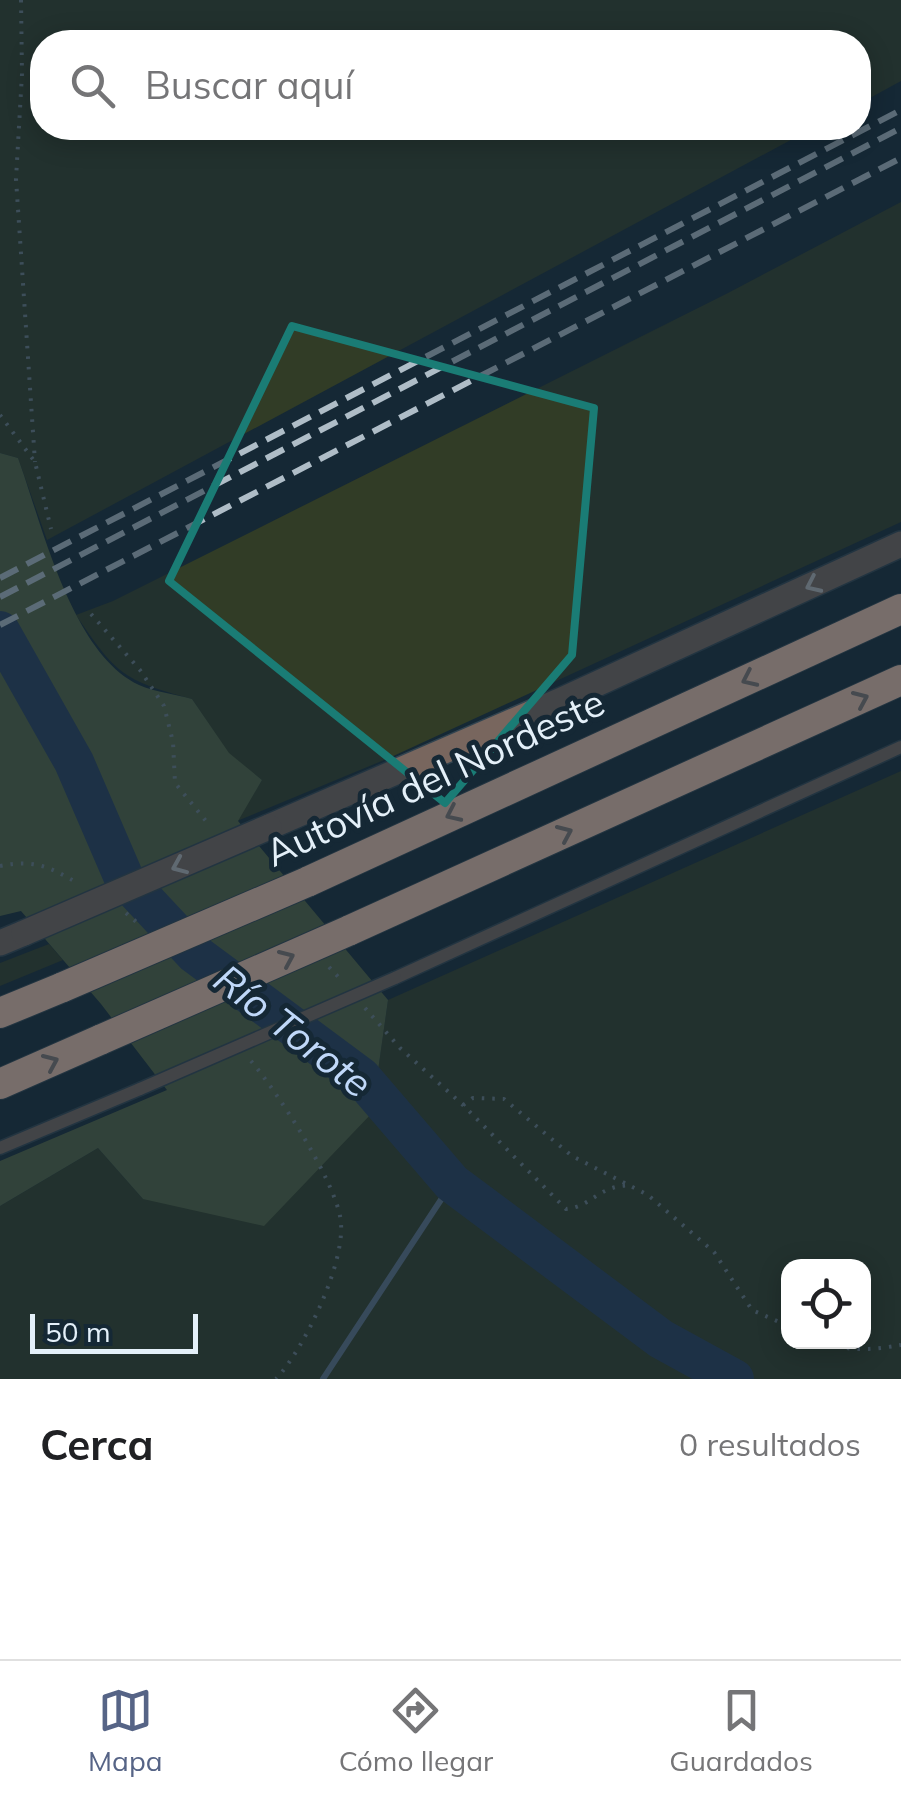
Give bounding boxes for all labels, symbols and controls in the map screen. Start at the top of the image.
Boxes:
search box [30,30,871,140]
icon: search [65,58,120,113]
text: Buscar aquí [145,61,353,109]
one-way arrow [805,573,823,593]
one-way arrow [741,666,759,686]
street label: Autovía del Nordeste [258,678,612,877]
one-way arrow [851,691,869,711]
one-way arrow [446,802,464,822]
one-way arrow [555,825,573,845]
one-way arrow [171,854,189,874]
one-way arrow [277,950,295,970]
water label: Río Torote [205,953,383,1107]
one-way arrow [41,1054,59,1074]
map controls [781,1259,871,1349]
button: locate [781,1259,871,1349]
scale bar [30,1309,198,1354]
text: 50 m [45,1314,111,1349]
text: Cerca [40,1418,154,1471]
text: 0 resultados [679,1424,861,1464]
tab: Mapa [88,1683,163,1778]
tab: Cómo llegar [339,1683,493,1778]
tab: Guardados [669,1683,813,1778]

